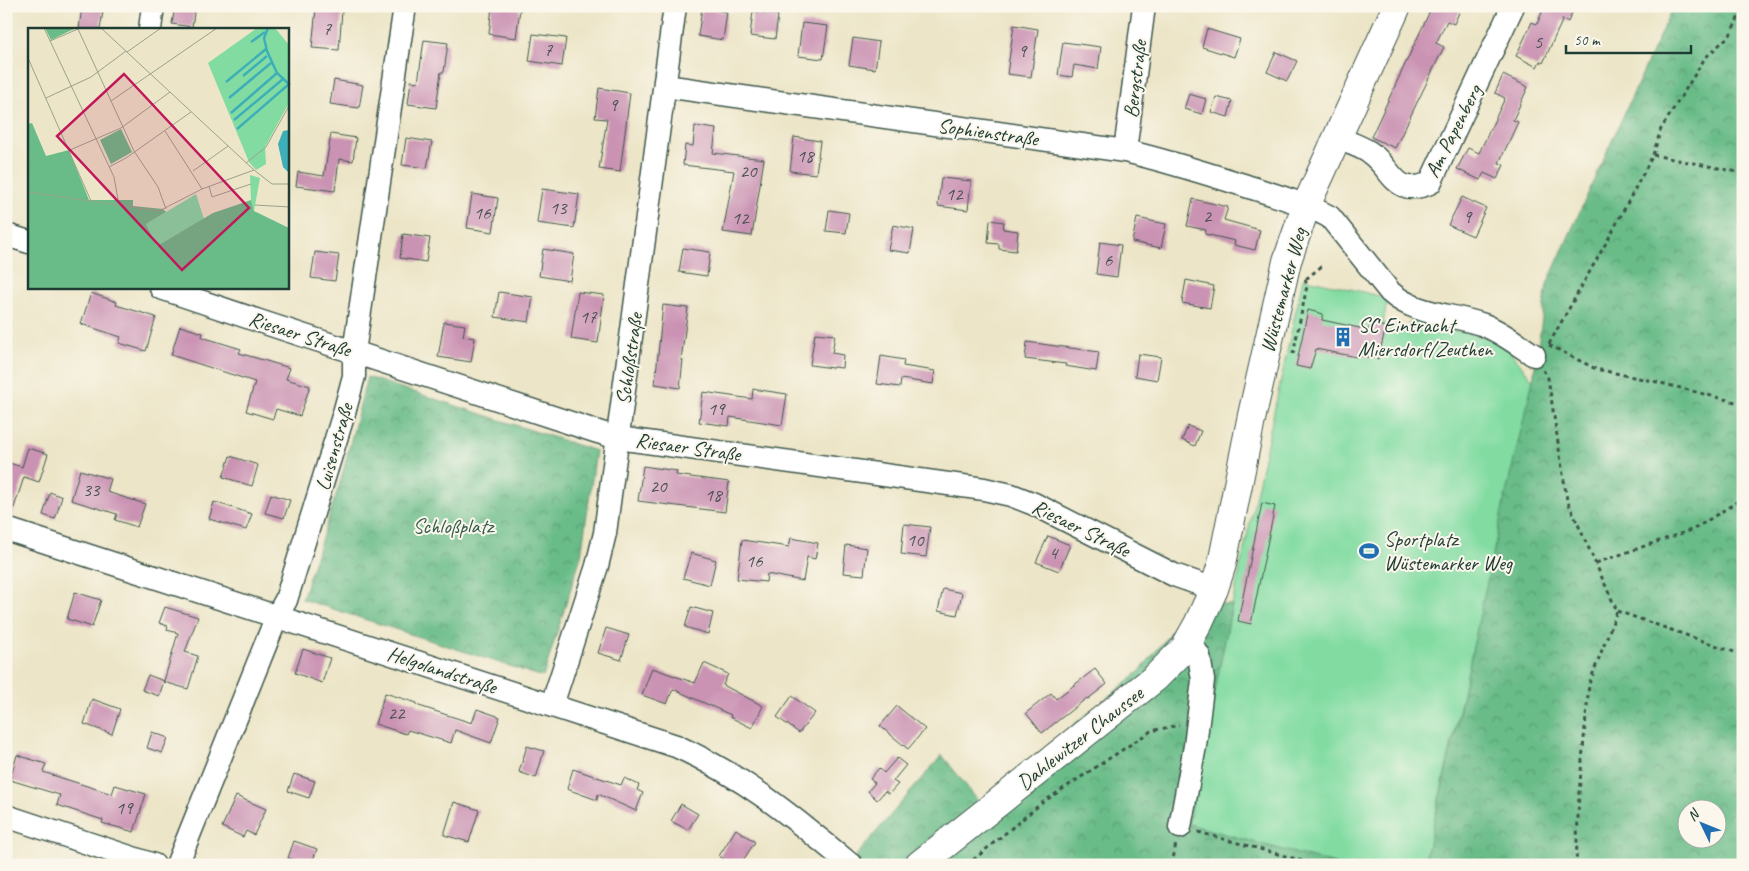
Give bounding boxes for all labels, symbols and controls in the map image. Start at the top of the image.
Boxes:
house number: 7 [323,17,333,41]
scale bar [1566,22,1692,54]
inset map [28,28,289,289]
house number: 5 [1534,30,1544,54]
text: 50 m [1574,31,1601,50]
street label: Bergstraße [1117,37,1153,119]
house number: 7 [544,38,554,62]
house number: 9 [1018,39,1028,63]
street label: Am Papenberg [1419,79,1488,182]
house number: 9 [609,93,619,117]
street label: Sophienstraße [936,112,1042,152]
house number: 18 [796,144,816,168]
house number: 20 [739,159,758,183]
house number: 12 [945,182,964,206]
house number: 13 [549,196,568,220]
house number: 16 [473,201,492,225]
house number: 2 [1203,204,1213,228]
house number: 9 [1463,205,1473,229]
house number: 12 [731,206,750,230]
street label: Wüstemarker Weg [1254,223,1313,355]
house number: 6 [1104,248,1114,272]
street label: Riesaer Straße [246,305,356,363]
house number: 17 [579,305,598,329]
street label: Schloßstraße [610,309,649,406]
place label: SC Eintracht Miersdorf/Zeuthen [1358,312,1494,362]
building icon: SC Eintracht Miersdorf/Zeuthen [1332,326,1354,348]
house number: 19 [707,397,726,421]
street label: Luisenstraße [309,398,359,493]
street label: Riesaer Straße [634,427,744,468]
house number: 20 [649,474,668,498]
house number: 33 [82,478,101,502]
house number: 18 [704,483,724,507]
street label: Riesaer Straße [1028,493,1136,564]
park label: Schloßplatz [413,513,496,539]
place label: Sportplatz Wüstemarker Weg [1384,526,1514,576]
house number: 10 [906,528,925,552]
sports icon: Sportplatz Wüstemarker Weg [1358,540,1380,562]
house number: 4 [1049,541,1060,565]
house number: 16 [745,549,764,573]
street label: Helgolandstraße [384,640,502,701]
street label: Dahlewitzer Chaussee [1012,680,1149,795]
house number: 22 [387,701,406,725]
house number: 19 [115,796,134,820]
north arrow [1676,798,1726,848]
text: N [1684,805,1704,824]

